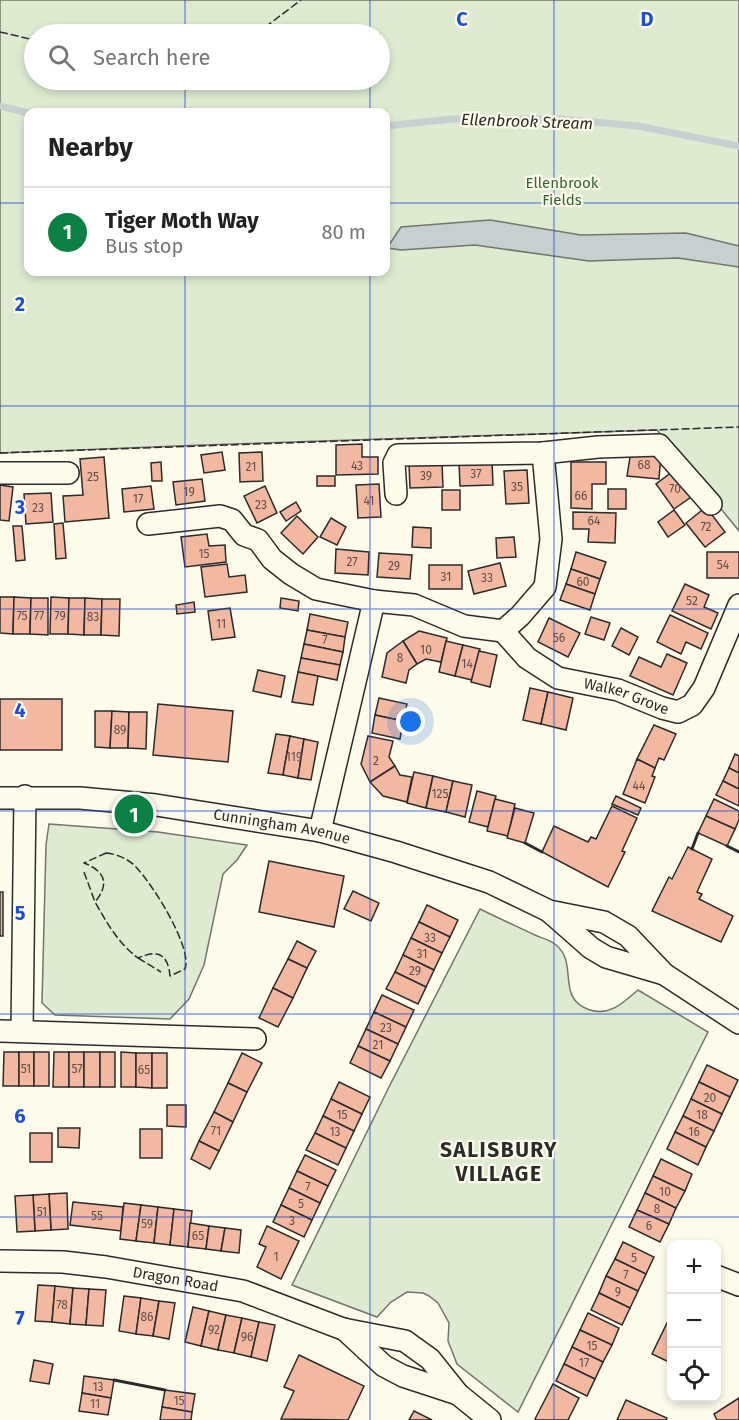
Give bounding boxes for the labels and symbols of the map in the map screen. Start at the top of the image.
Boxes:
text: C [456,7,468,31]
text: D [640,7,654,31]
water label: Ellenbrook Stream [461,110,593,133]
park label: Ellenbrook Fields [525,174,599,209]
text: 2 [15,292,25,316]
house number: 68 [637,458,651,472]
house number: 43 [351,459,363,473]
house number: 21 [246,460,256,474]
house number: 37 [470,467,482,481]
house number: 39 [420,469,432,483]
house number: 25 [87,470,99,484]
house number: 35 [511,480,523,494]
house number: 70 [669,482,681,496]
house number: 19 [183,485,195,499]
house number: 66 [575,489,587,503]
house number: 17 [133,492,143,506]
house number: 41 [364,494,374,508]
text: 3 [14,495,25,519]
house number: 23 [255,498,267,512]
house number: 23 [32,501,44,515]
house number: 64 [588,514,601,528]
house number: 72 [700,520,712,534]
house number: 15 [198,547,210,561]
house number: 27 [346,555,358,569]
house number: 54 [717,558,730,572]
house number: 29 [388,559,400,573]
house number: 31 [441,570,451,584]
house number: 33 [481,571,493,585]
house number: 60 [576,575,590,589]
house number: 52 [686,594,698,608]
house number: 75 [16,609,28,623]
house number: 77 [34,609,44,623]
house number: 79 [54,609,66,623]
house number: 83 [87,610,99,624]
house number: 11 [216,617,226,631]
house number: 56 [553,631,565,645]
house number: 7 [322,633,328,647]
house number: 10 [420,643,432,657]
house number: 8 [397,651,404,665]
house number: 14 [461,657,473,671]
street label: Walker Grove [582,674,671,718]
text: 4 [14,698,26,722]
your location [396,707,425,736]
house number: 89 [114,723,126,737]
house number: 119 [286,750,302,764]
house number: 2 [373,754,379,768]
house number: 44 [633,779,646,793]
house number: 125 [431,787,449,801]
pin: 1 [114,792,154,836]
street label: Cunningham Avenue [212,805,352,848]
text: 5 [15,901,26,925]
house number: 33 [424,931,436,945]
house number: 31 [417,947,427,961]
house number: 29 [409,964,421,978]
house number: 23 [380,1021,392,1035]
house number: 21 [373,1038,383,1052]
house number: 51 [21,1062,31,1076]
house number: 57 [71,1062,83,1076]
house number: 65 [138,1063,150,1077]
house number: 20 [704,1091,717,1105]
text: 6 [14,1104,26,1128]
house number: 15 [336,1108,348,1122]
house number: 18 [696,1108,708,1122]
house number: 71 [211,1124,221,1138]
house number: 13 [329,1125,341,1139]
house number: 16 [688,1125,700,1139]
district label: SALISBURY VILLAGE [440,1137,558,1187]
house number: 7 [305,1180,311,1194]
house number: 10 [659,1185,671,1199]
house number: 5 [298,1197,304,1211]
house number: 8 [654,1202,661,1216]
house number: 51 [37,1205,47,1219]
house number: 55 [91,1209,103,1223]
house number: 3 [289,1214,295,1228]
house number: 59 [141,1217,153,1231]
house number: 6 [646,1219,652,1233]
house number: 65 [192,1229,204,1243]
house number: 1 [273,1250,279,1264]
house number: 5 [631,1251,637,1265]
street label: Dragon Road [131,1263,220,1296]
house number: 7 [623,1268,629,1282]
house number: 9 [615,1285,621,1299]
house number: 78 [56,1298,68,1312]
text: 7 [15,1306,25,1330]
house number: 86 [140,1310,154,1324]
house number: 92 [208,1323,220,1337]
house number: 96 [241,1330,253,1344]
house number: 15 [586,1339,598,1353]
house number: 17 [579,1356,589,1370]
house number: 13 [92,1380,104,1394]
house number: 15 [173,1394,185,1408]
house number: 11 [90,1397,100,1411]

